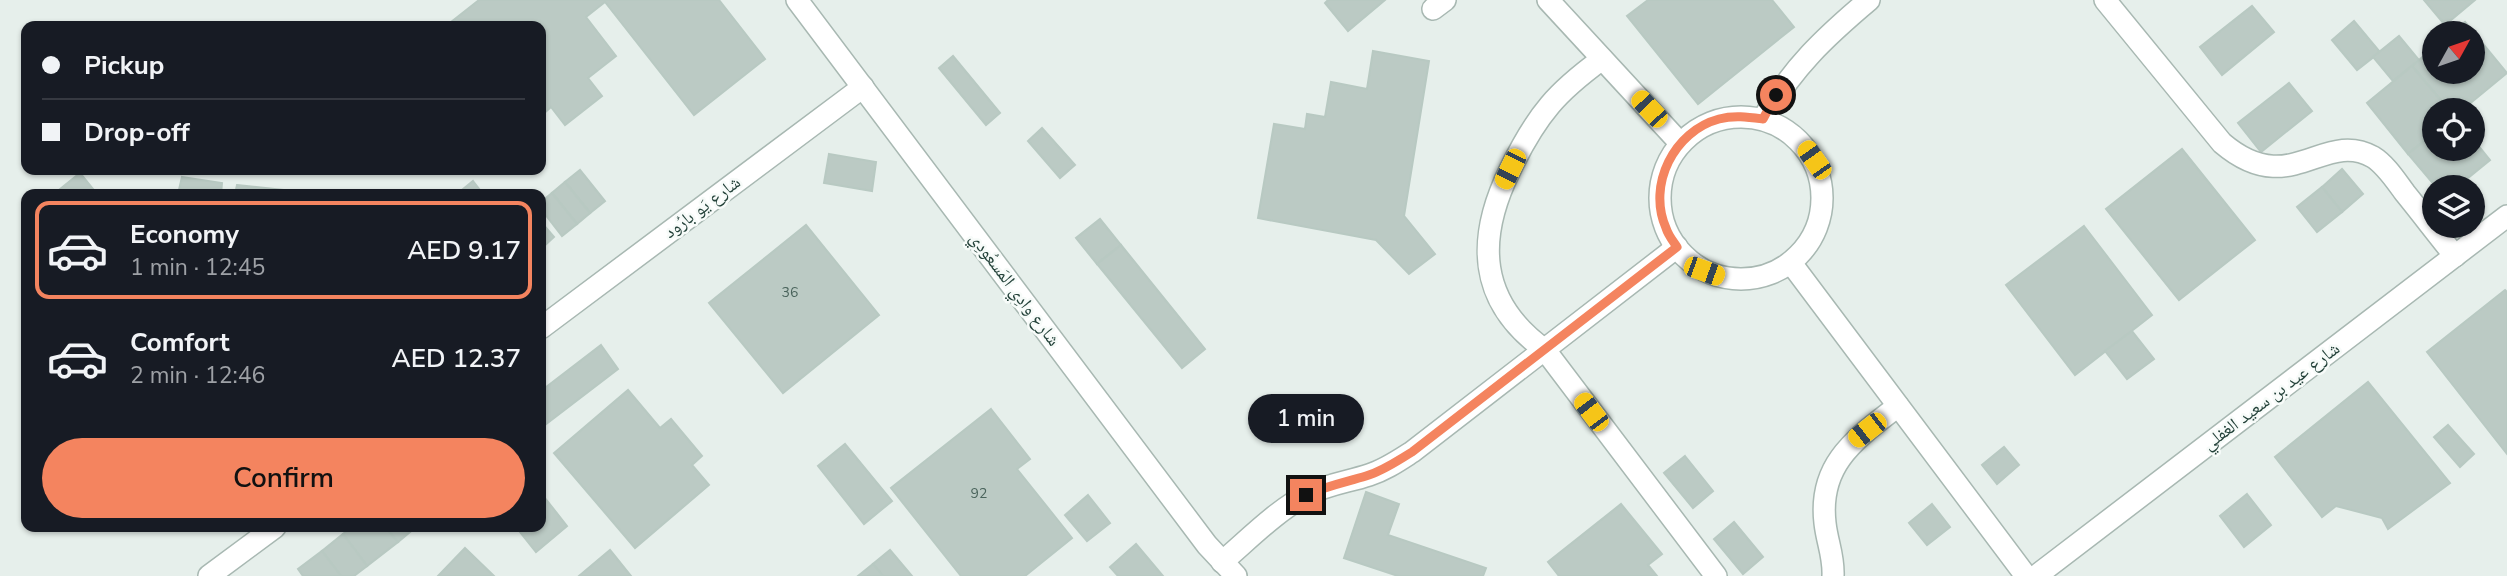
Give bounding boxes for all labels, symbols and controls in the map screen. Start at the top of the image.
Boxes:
north arrow [2422,21,2485,84]
map controls [2422,21,2485,238]
text: Pickup [84,48,164,83]
route start [1760,79,1792,111]
car [1627,86,1672,132]
button: locate [2422,98,2485,161]
text: Drop-off [84,115,190,150]
car [1794,137,1835,183]
car [1492,146,1529,192]
street label: شارع يَو بارُود [659,170,745,244]
button: layers [2422,175,2485,238]
text: Economy [130,217,239,252]
icon: car [46,219,109,282]
street label: شارع وادِي المَسعُودِي [962,227,1066,352]
text: AED 9.17 [407,233,521,268]
text: 1 min · 12:45 [130,252,265,283]
car [1681,254,1728,288]
house number: 36 [782,283,798,302]
text: Comfort [130,325,230,360]
icon: car [46,327,109,390]
street label: شارع عيد بن سعيد الغفلي [2198,336,2346,458]
text: AED 12.37 [392,341,521,376]
text: 2 min · 12:46 [130,360,265,391]
car [1570,389,1613,435]
callout: 1 min [1248,393,1364,442]
text: 1 min [1277,403,1335,434]
car [1844,409,1891,451]
button: Confirm [42,438,525,518]
route end [1290,479,1322,511]
house number: 92 [971,484,987,503]

